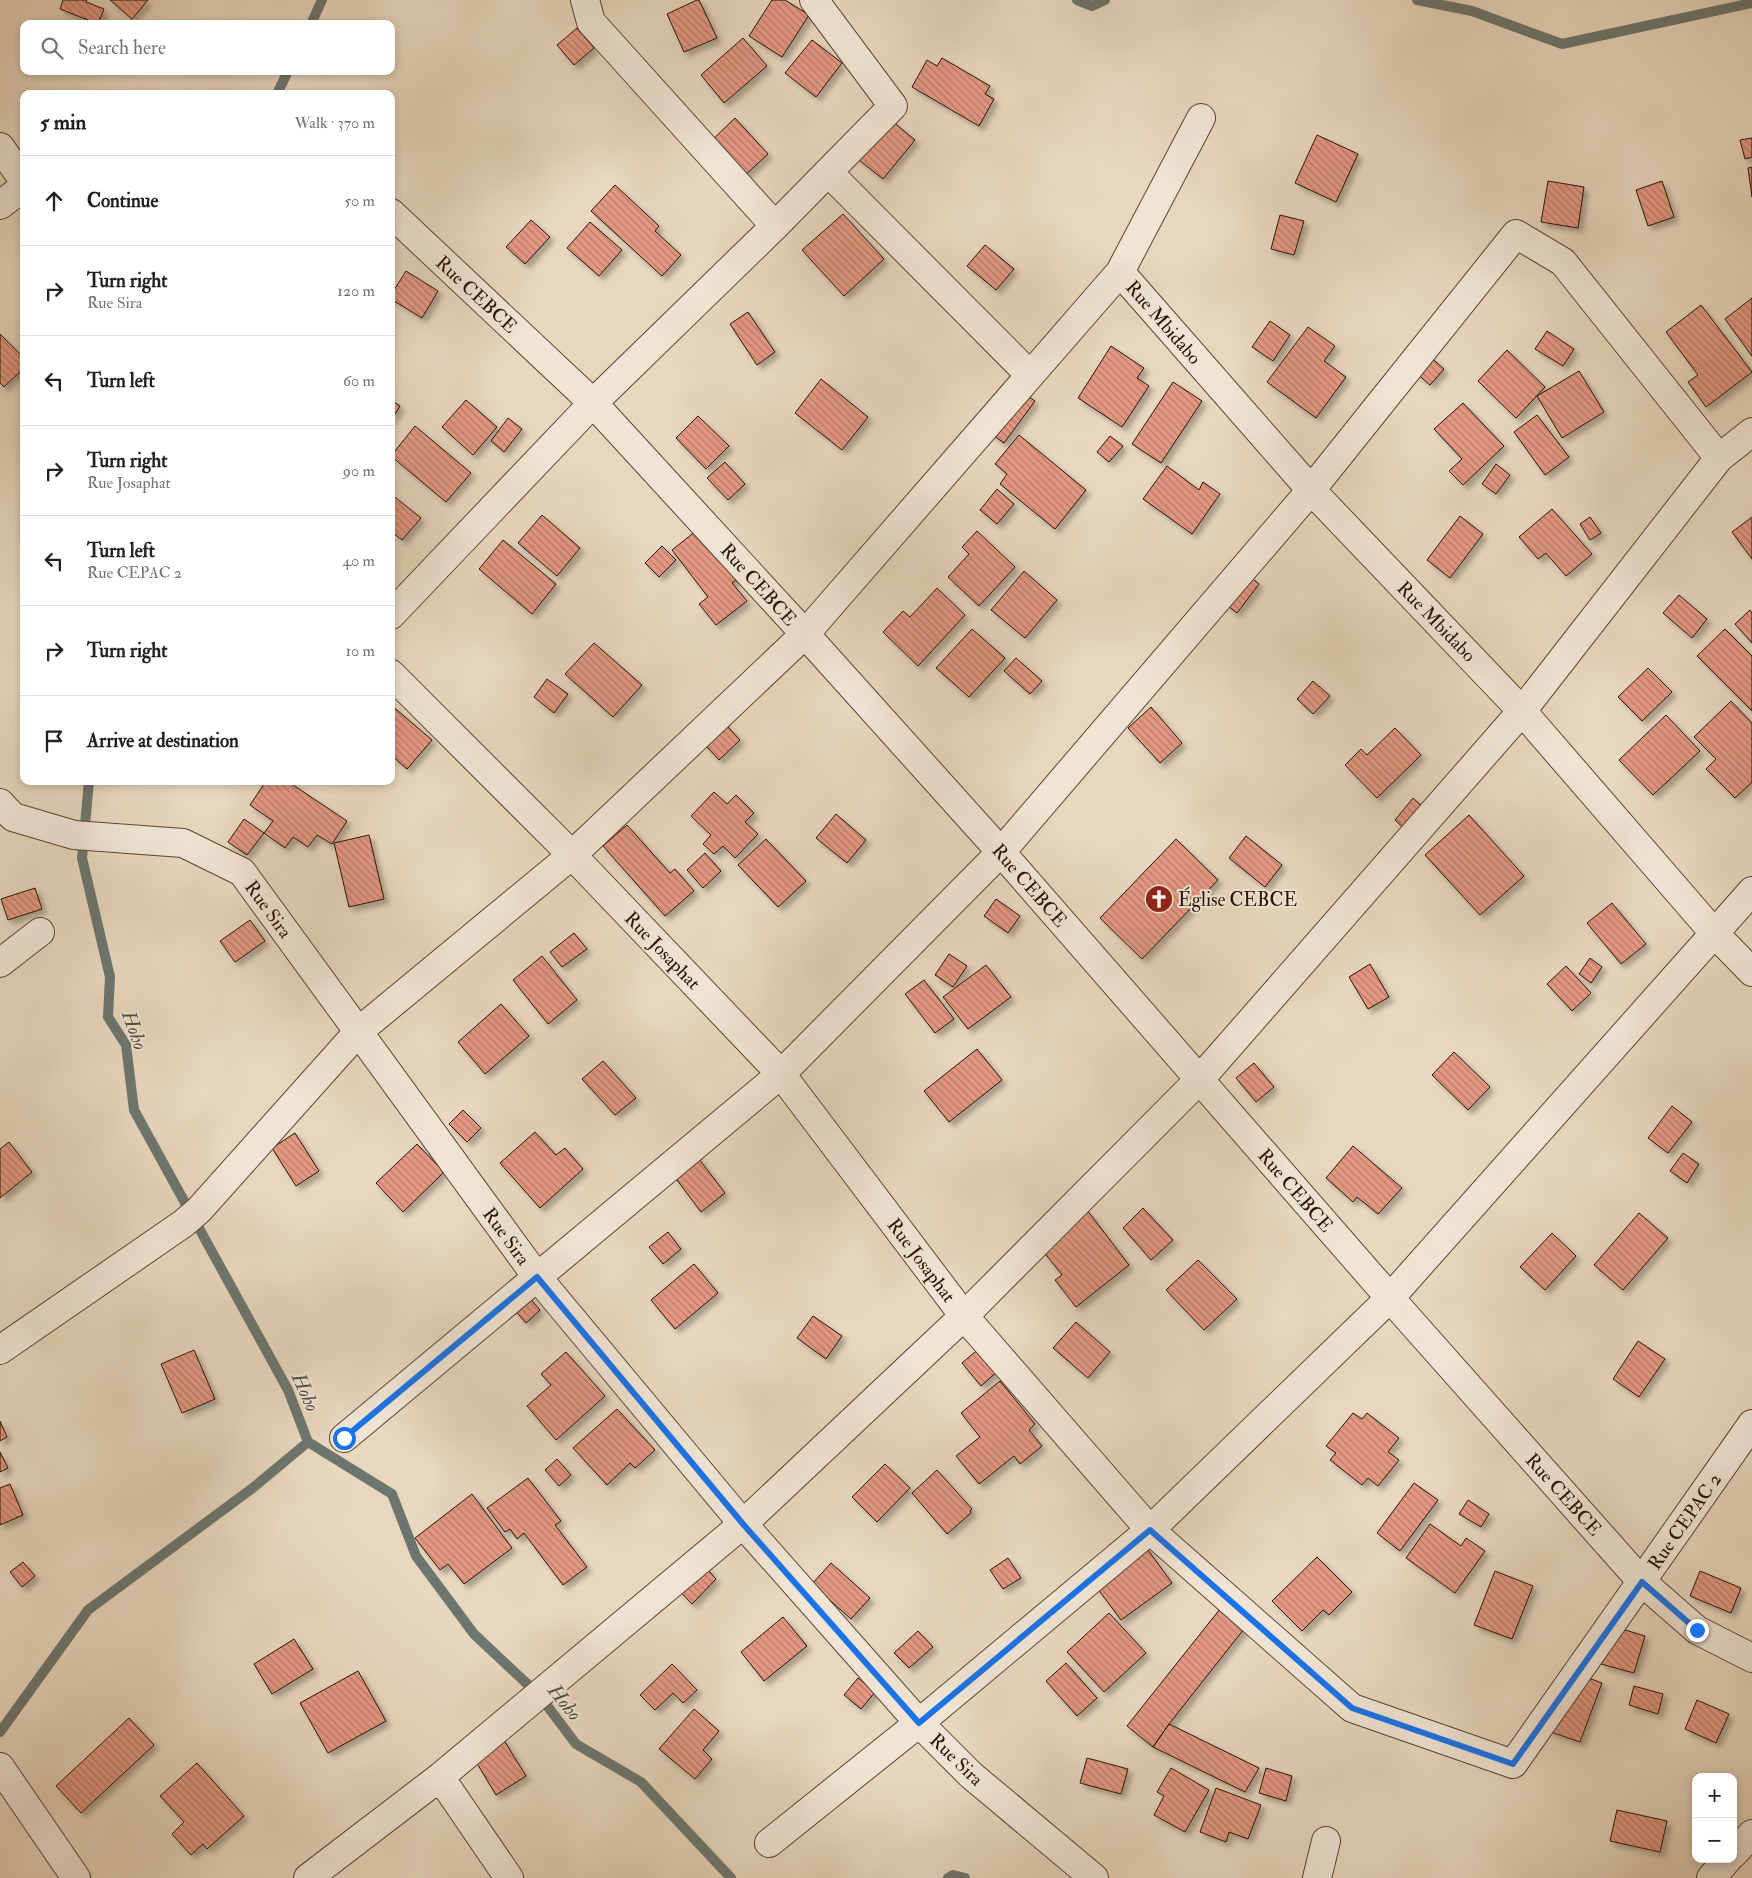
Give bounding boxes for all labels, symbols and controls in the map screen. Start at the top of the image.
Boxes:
search box [20,20,395,75]
icon: search [38,34,66,62]
text: Search here [78,36,166,60]
text: 5 min [40,109,86,136]
text: Walk · 370 m [294,113,375,133]
icon: ahead [40,187,68,215]
text: Continue [87,189,158,213]
text: 50 m [344,191,375,211]
street label: Rue CEBCE [431,251,522,339]
text: Turn right [87,269,167,293]
street label: Rue Mbidabo [1120,276,1206,370]
icon: right [40,277,68,305]
text: 120 m [337,281,375,301]
text: Rue Sira [87,293,142,313]
icon: left [40,367,68,395]
text: Turn left [87,369,155,393]
text: 60 m [343,371,375,391]
text: Turn right [87,449,167,473]
icon: right [40,457,68,485]
text: 90 m [343,461,375,481]
text: Rue Josaphat [87,473,171,493]
street label: Rue CEBCE [715,538,802,631]
text: Turn left [87,539,155,563]
icon: left [40,547,68,575]
text: 40 m [342,551,375,571]
text: Rue CEPAC 2 [87,563,182,583]
street label: Rue Mbidabo [1392,576,1481,667]
icon: right [40,637,68,665]
text: Turn right [87,639,167,663]
text: 10 m [345,641,375,661]
icon: arrive [40,727,68,755]
text: Arrive at destination [87,729,239,753]
street label: Rue CEBCE [986,839,1072,933]
street label: Rue Sira [239,876,297,943]
church icon: Église CEBCE [1144,884,1174,914]
place label: Église CEBCE [1178,886,1297,912]
street label: Rue Josaphat [618,907,705,995]
water label: Hoho [116,1006,153,1053]
street label: Rue CEBCE [1252,1144,1338,1238]
street label: Rue Sira [477,1203,535,1270]
street label: Rue Josaphat [881,1214,961,1308]
water label: Hoho [286,1368,325,1416]
route start [333,1427,356,1450]
street label: Rue CEBCE [1520,1448,1607,1541]
street label: Rue CEPAC 2 [1643,1469,1727,1575]
route end [1686,1619,1709,1642]
water label: Hoho [542,1678,587,1726]
street label: Rue Sira [924,1728,988,1791]
map controls [1692,1773,1737,1863]
button: + [1692,1773,1737,1818]
button: − [1692,1818,1737,1863]

